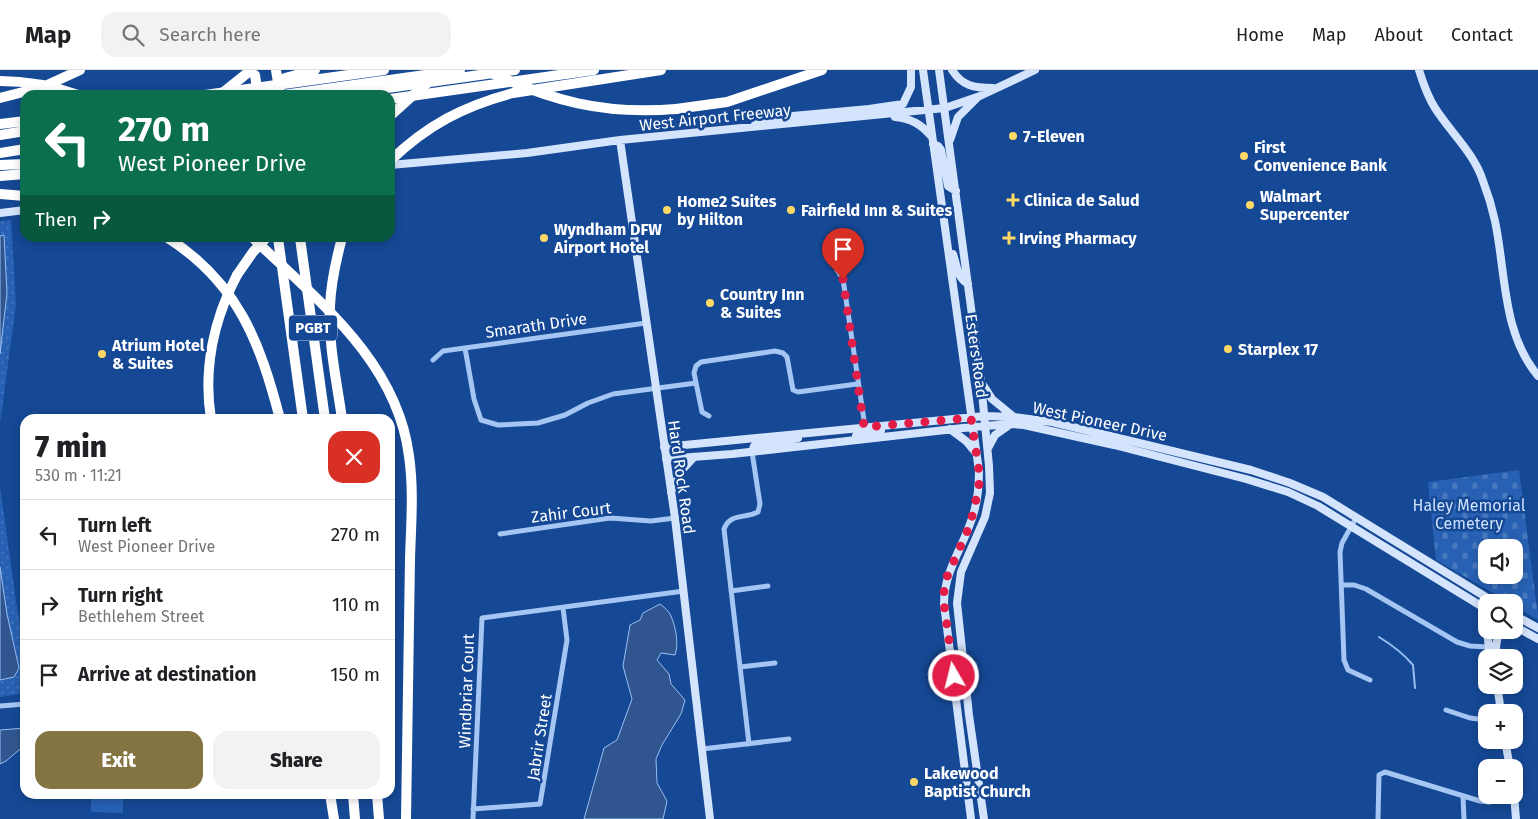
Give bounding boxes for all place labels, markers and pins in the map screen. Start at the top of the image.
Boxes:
place label: 7-Eleven [1023,127,1085,146]
marker: 7-Eleven [1007,130,1019,142]
place label: First Convenience Bank [1254,138,1387,175]
marker: First Convenience Bank [1238,150,1250,162]
place label: Walmart Supercenter [1260,187,1350,224]
place label: Clinica de Salud [1024,191,1140,210]
place label: Home2 Suites by Hilton [677,192,777,229]
marker: Clinica de Salud [1006,193,1020,207]
marker: Walmart Supercenter [1244,199,1256,211]
place label: Fairfield Inn & Suites [801,201,952,220]
marker: Home2 Suites by Hilton [661,204,673,216]
marker: Fairfield Inn & Suites [785,204,797,216]
place label: Wyndham DFW Airport Hotel [553,220,662,257]
pin [822,228,864,279]
place label: Irving Pharmacy [1019,229,1137,248]
marker: Wyndham DFW Airport Hotel [538,232,550,244]
marker: Irving Pharmacy [1003,232,1015,244]
place label: Country Inn & Suites [720,285,804,322]
marker: Country Inn & Suites [704,297,716,309]
place label: Atrium Hotel & Suites [111,336,205,373]
place label: Starplex 17 [1238,340,1319,359]
marker: Starplex 17 [1222,343,1234,355]
marker: Atrium Hotel & Suites [96,348,108,360]
place label: Lakewood Baptist Church [924,764,1031,801]
marker: Lakewood Baptist Church [908,776,920,788]

